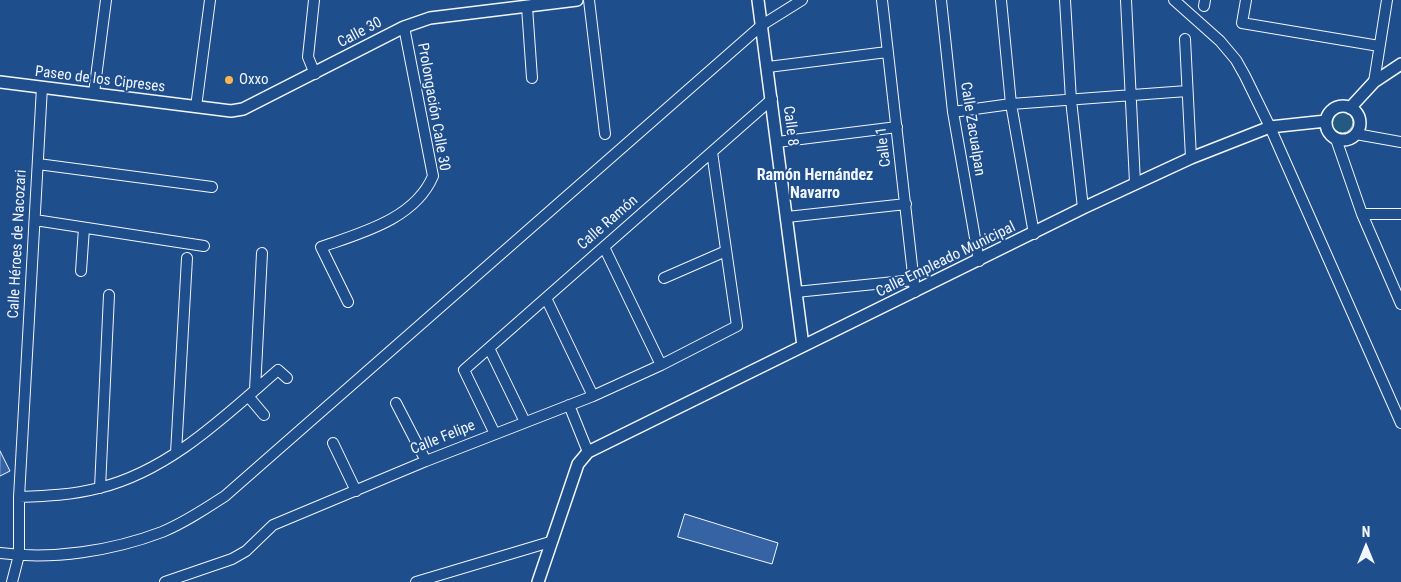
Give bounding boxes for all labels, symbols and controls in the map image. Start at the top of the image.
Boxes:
street label: Calle 30 [335,14,385,52]
street label: Prolongación Calle 30 [413,42,453,172]
street label: Paseo de los Cipreses [34,63,166,97]
place label: Oxxo [239,71,269,89]
marker: Oxxo [223,74,235,86]
street label: Calle Zacualpan [956,81,988,177]
street label: Calle 8 [779,105,801,147]
street label: Calle 1 [873,126,895,168]
district label: Ramón Hernández Navarro [757,166,873,204]
street label: Calle Héroes de Nacozari [5,169,31,319]
street label: Calle Ramón [574,192,642,254]
street label: Calle Empleado Municipal [873,218,1019,302]
street label: Calle Felipe [408,417,478,459]
north arrow [1341,522,1391,572]
text: N [1362,524,1370,540]

